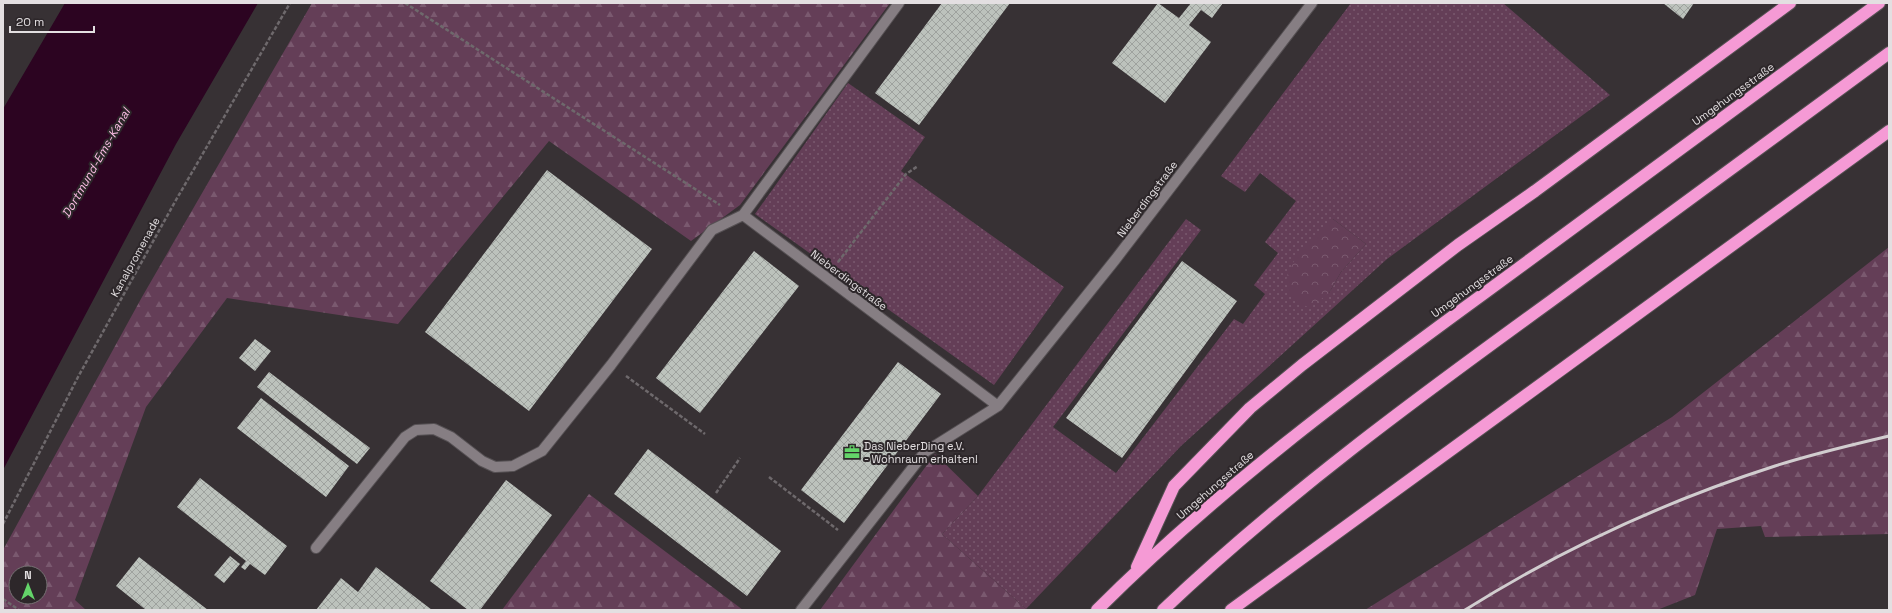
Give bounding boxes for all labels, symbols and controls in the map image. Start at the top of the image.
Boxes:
scale bar [10,8,94,34]
text: 20 m [16,14,44,30]
street label: Umgehungsstraße [1689,60,1777,128]
water label: Dortmund-Ems-Kanal [58,104,135,221]
street label: Nieberdingstraße [1114,158,1180,240]
street label: Kanalpromenade [107,215,163,299]
street label: Nieberdingstraße [808,247,890,313]
street label: Umgehungsstraße [1428,252,1516,320]
place label: Das NieberDing e.V. - Wohnraum erhalten! [864,439,978,466]
office icon: Das NieberDing e.V. - Wohnraum erhalten! [843,443,861,461]
street label: Umgehungsstraße [1174,448,1256,522]
north arrow [8,565,48,605]
text: N [24,568,32,582]

